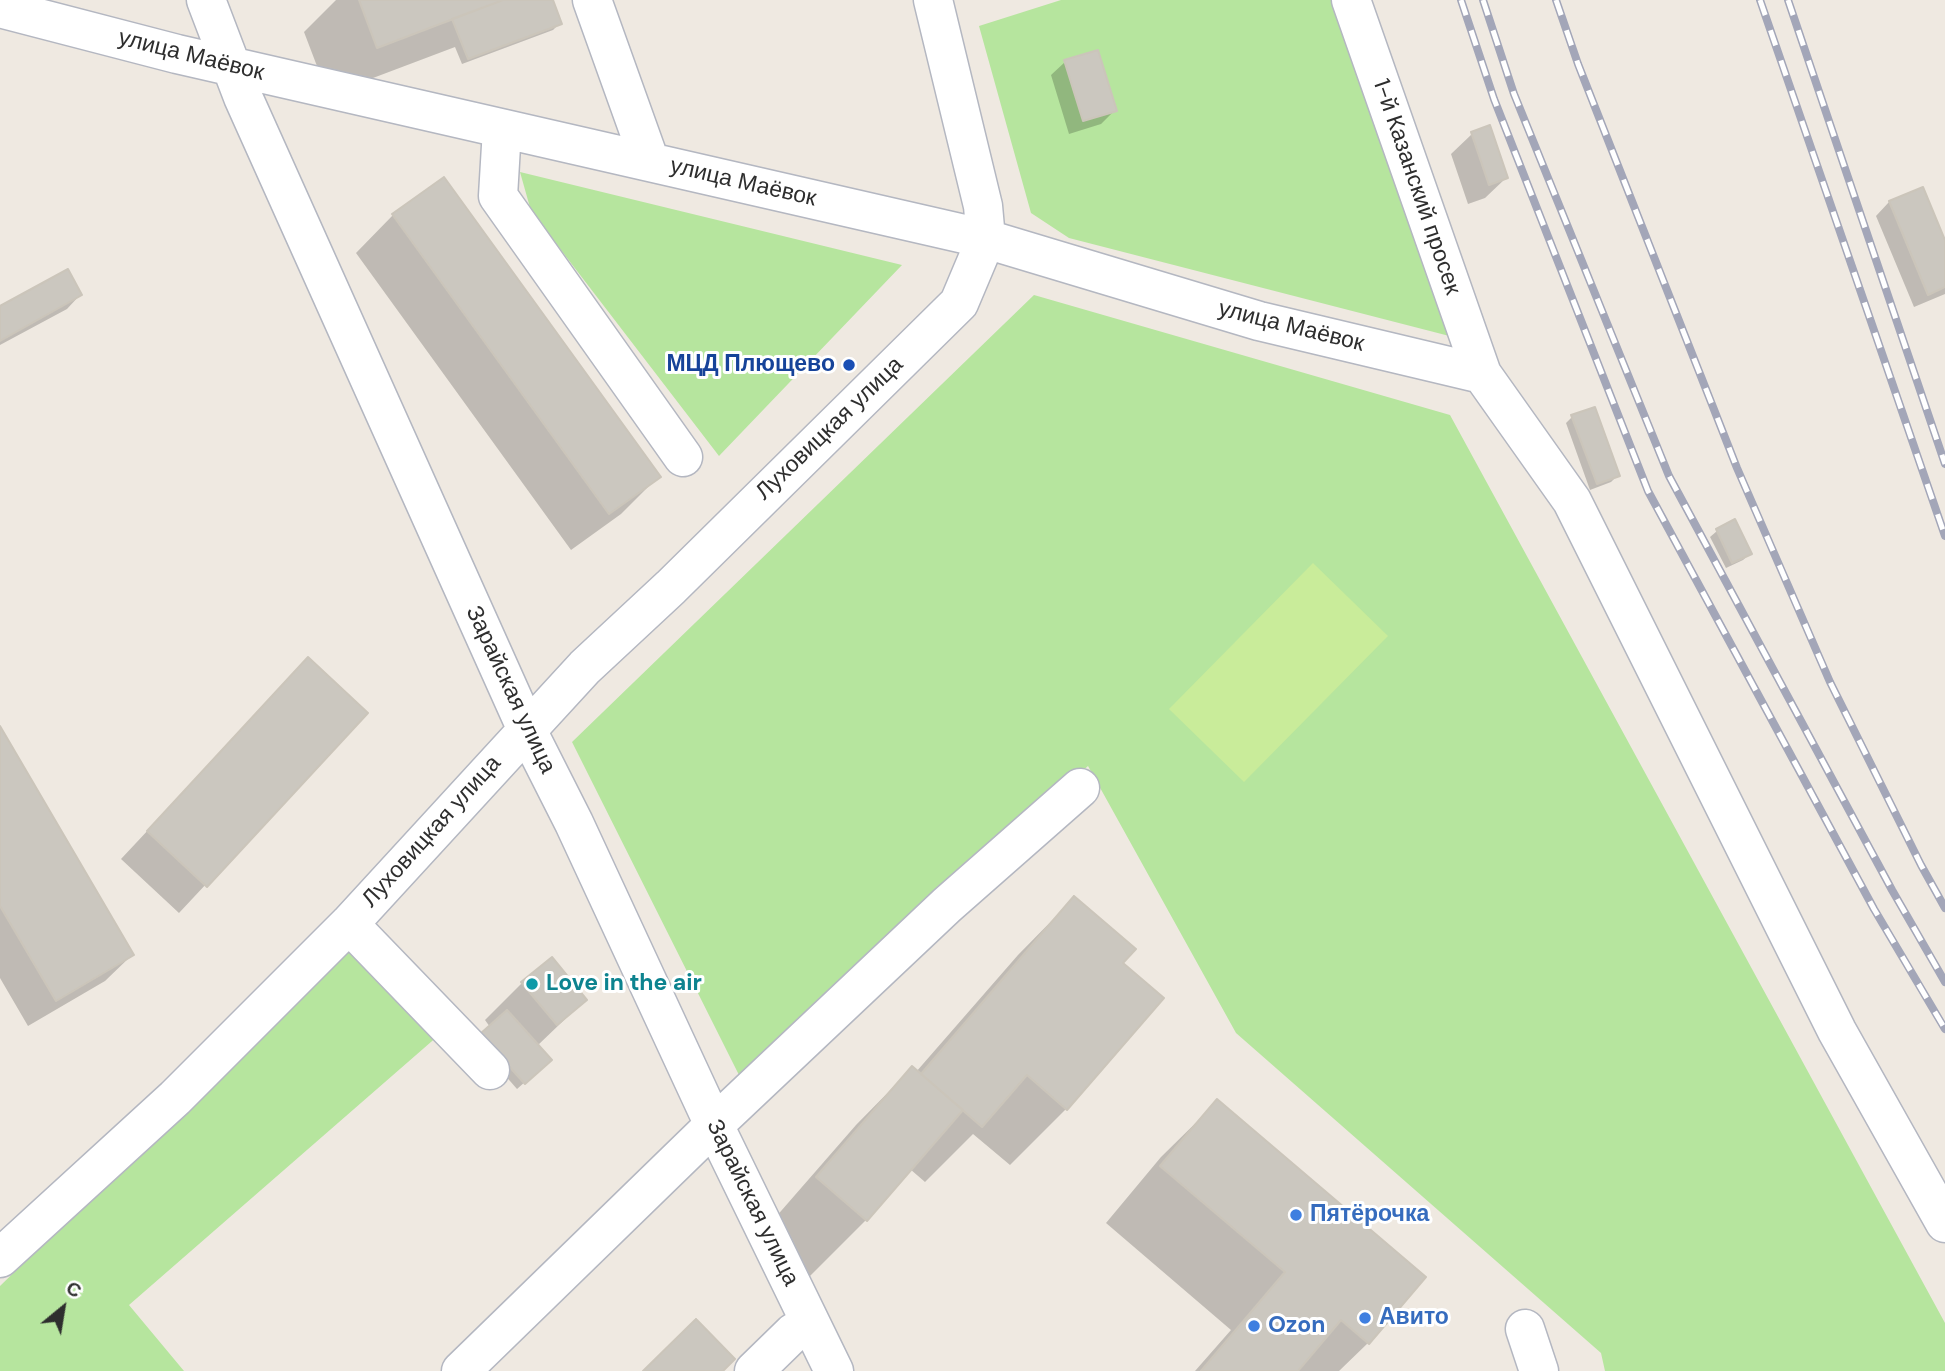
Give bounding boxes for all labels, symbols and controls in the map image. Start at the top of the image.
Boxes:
street label: улица Маёвок [115,25,267,87]
street label: 1-й Казанский просек [1366,76,1466,298]
street label: улица Маёвок [667,153,819,213]
street label: улица Маёвок [1215,296,1367,358]
place label: МЦД Плющево [666,351,835,379]
street label: Луховицкая улица [751,352,909,506]
marker: МЦД Плющево [841,357,857,373]
street label: Зарайская улица [459,602,561,778]
street label: Луховицкая улица [357,751,507,913]
place label: Love in the air [546,970,702,998]
marker: Love in the air [524,976,540,992]
street label: Зарайская улица [700,1115,804,1291]
place label: Пятёрочка [1310,1201,1429,1229]
marker: Пятёрочка [1288,1207,1304,1223]
north arrow [28,1273,98,1343]
text: С [62,1275,86,1304]
place label: Авито [1379,1304,1449,1332]
marker: Авито [1357,1310,1373,1326]
place label: Ozon [1268,1312,1326,1340]
marker: Ozon [1246,1318,1262,1334]

